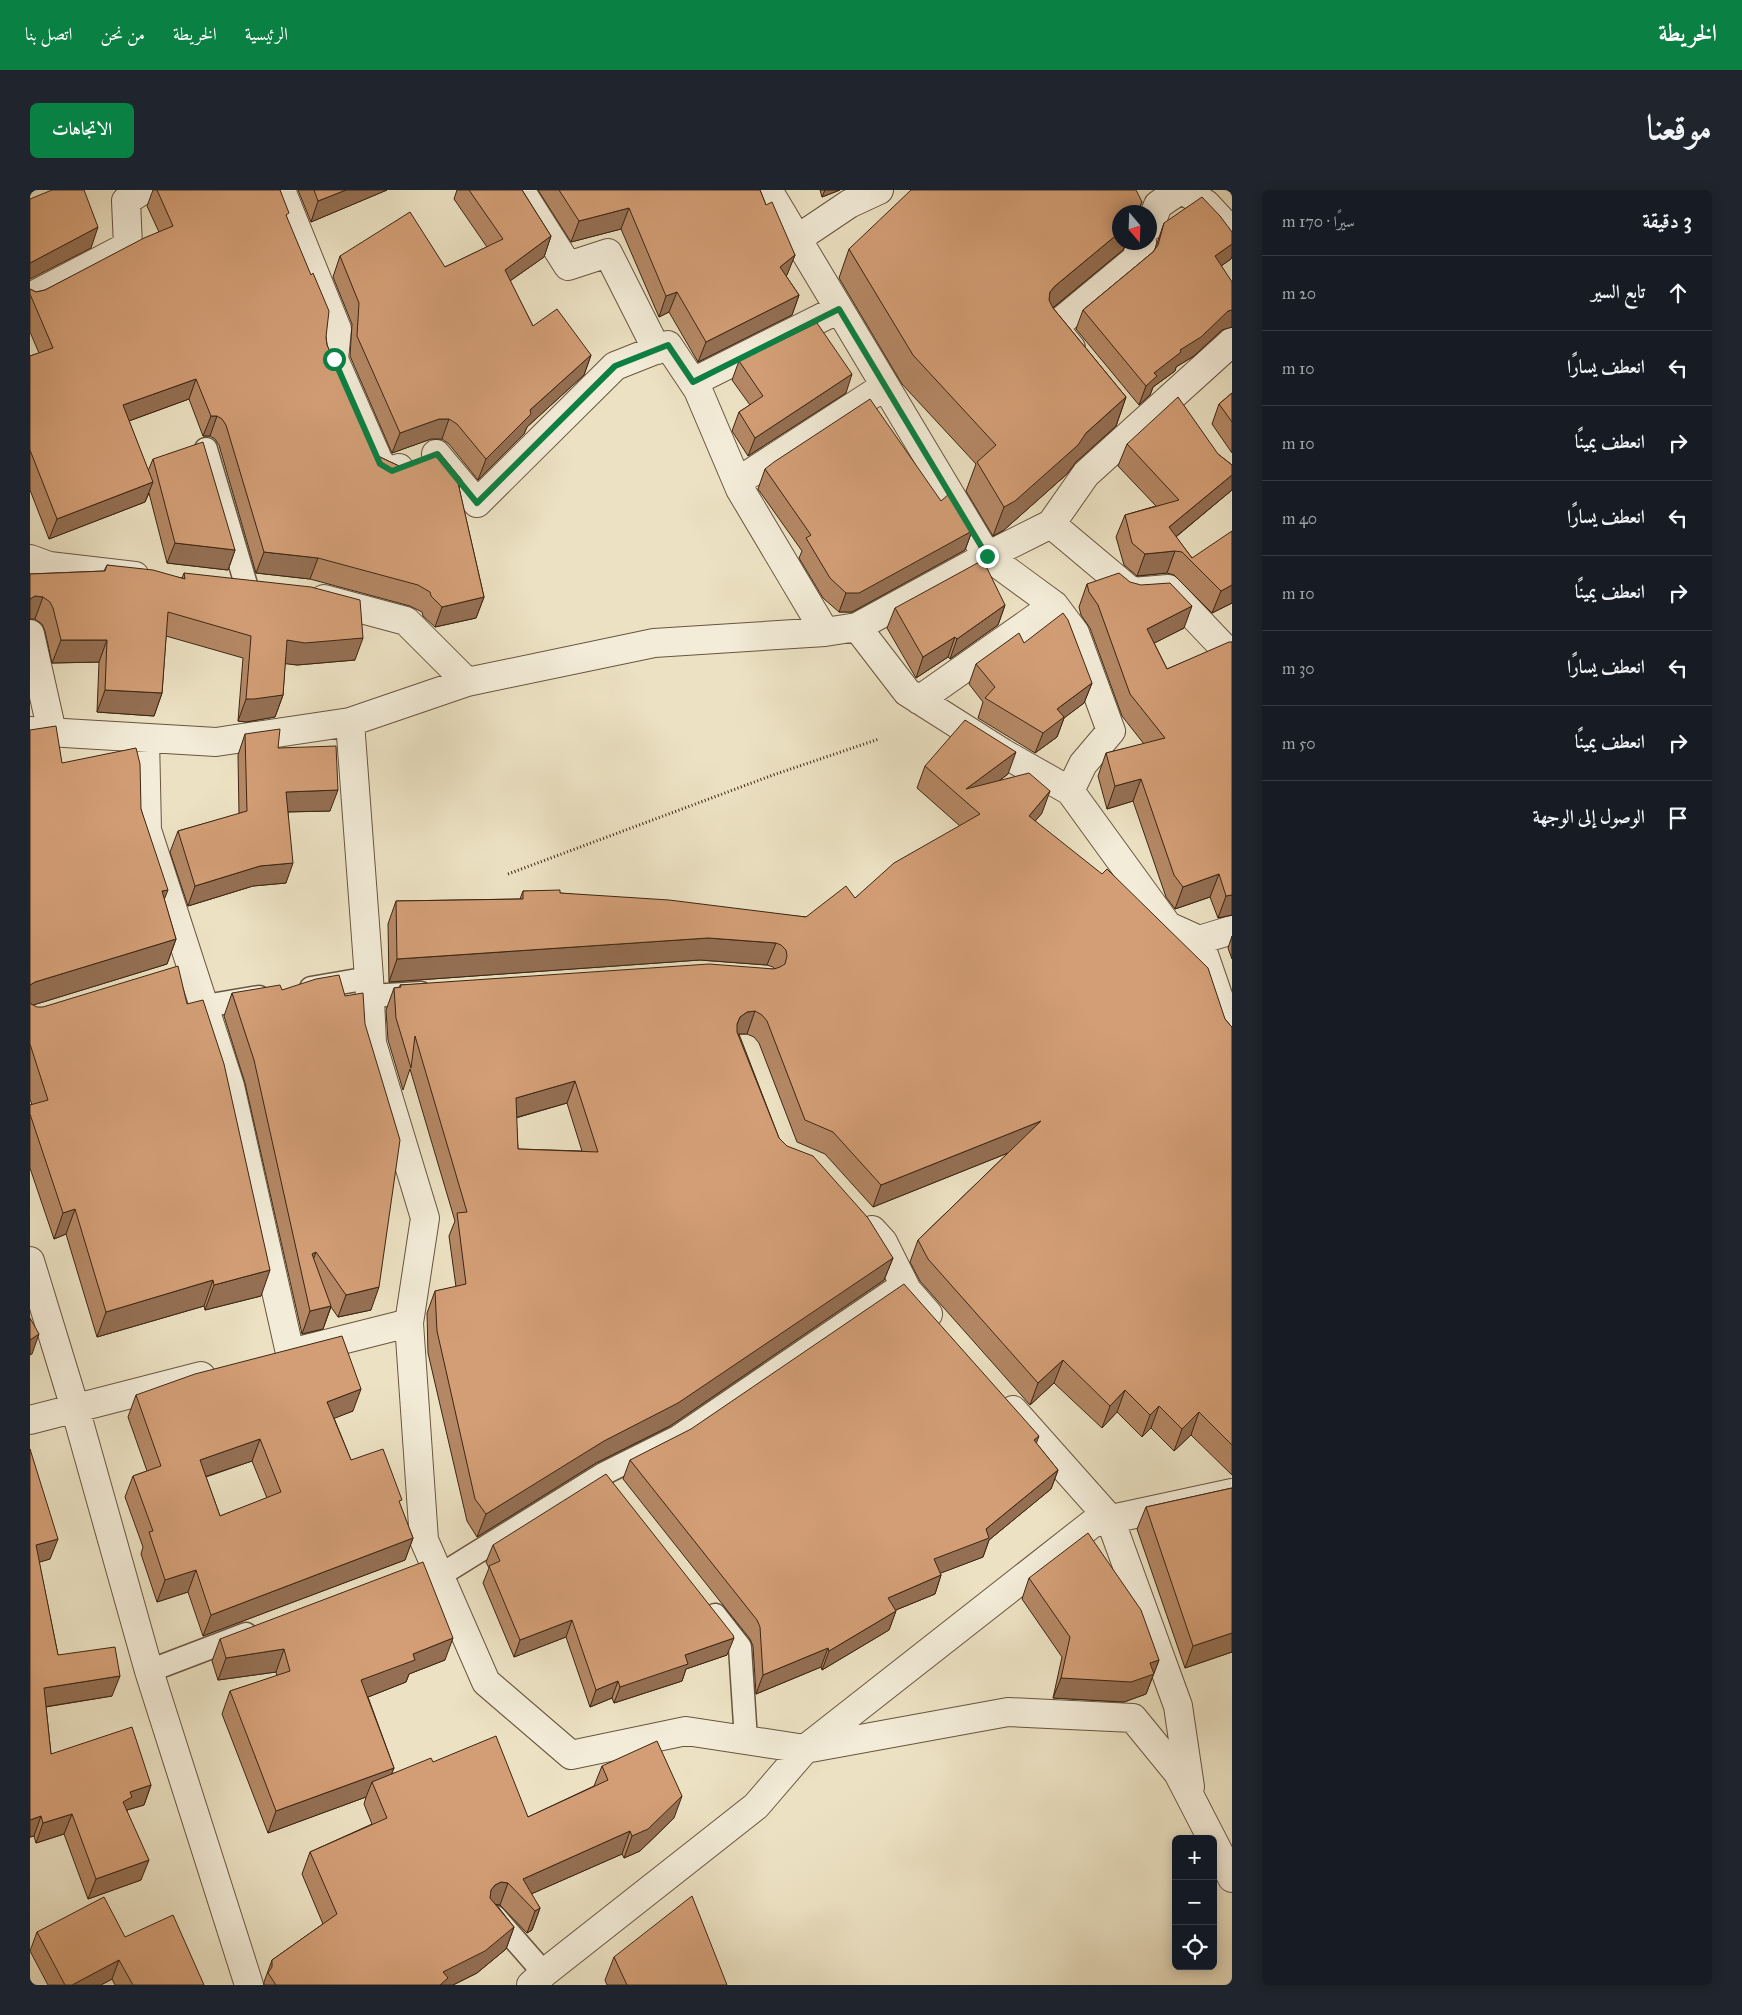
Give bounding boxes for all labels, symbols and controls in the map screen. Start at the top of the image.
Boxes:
text: الخريطة [1659,18,1717,48]
text: اتصل بنا [25,23,72,45]
text: من نحن [100,23,145,45]
text: الخريطة [173,23,217,45]
text: الرئيسية [245,23,288,45]
button: الاتجاهات [30,103,134,158]
text: موقعنا [1647,106,1712,149]
north arrow [1112,205,1157,250]
text: 3 دقيقة [1642,208,1692,234]
text: سيرًا · 170 m [1282,212,1355,231]
icon: ahead [1664,279,1692,307]
text: تابع السير [1591,280,1645,303]
text: 20 m [1282,284,1316,303]
route start [323,348,346,371]
icon: left [1664,354,1692,382]
text: انعطف يسارًا [1567,355,1645,378]
text: 10 m [1282,359,1314,378]
icon: right [1664,429,1692,457]
text: انعطف يمينًا [1575,430,1645,453]
text: 10 m [1282,434,1314,453]
icon: left [1664,504,1692,532]
text: انعطف يسارًا [1567,505,1645,528]
text: 40 m [1282,509,1317,528]
route end [976,545,999,568]
icon: right [1664,579,1692,607]
text: انعطف يمينًا [1575,580,1645,603]
text: 10 m [1282,584,1314,603]
icon: left [1664,654,1692,682]
text: انعطف يسارًا [1567,655,1645,678]
text: 30 m [1282,659,1315,678]
icon: right [1664,729,1692,757]
text: انعطف يمينًا [1575,730,1645,753]
text: 50 m [1282,734,1316,753]
icon: arrive [1664,804,1692,832]
text: الوصول إلى الوجهة [1533,805,1645,828]
map controls [1172,1835,1217,1970]
button: + [1172,1835,1217,1880]
button: − [1172,1880,1217,1925]
button: locate [1172,1925,1217,1970]

